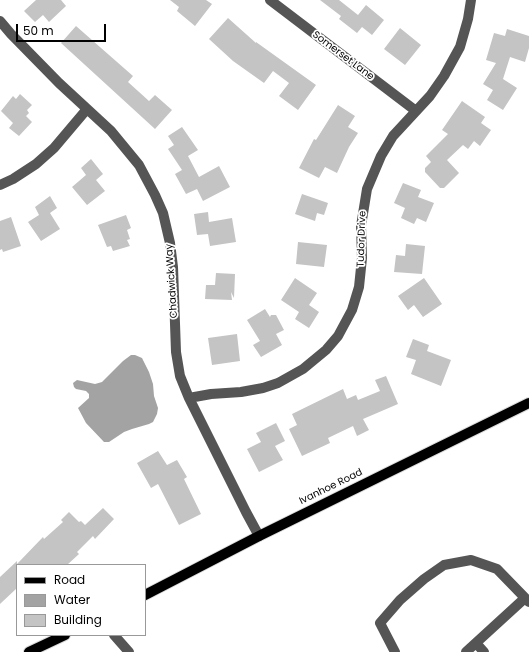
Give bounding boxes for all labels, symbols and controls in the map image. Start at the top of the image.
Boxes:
scale bar [18,16,108,42]
text: 50 m [23,22,54,39]
street label: Somerset Lane [310,29,376,83]
street label: Tudor Drive [355,211,369,267]
street label: Chadwick Way [163,244,181,318]
street label: Ivanhoe Road [297,467,365,507]
legend [16,564,146,636]
text: Road [54,571,85,588]
text: Water [54,591,90,608]
text: Building [54,611,102,628]

